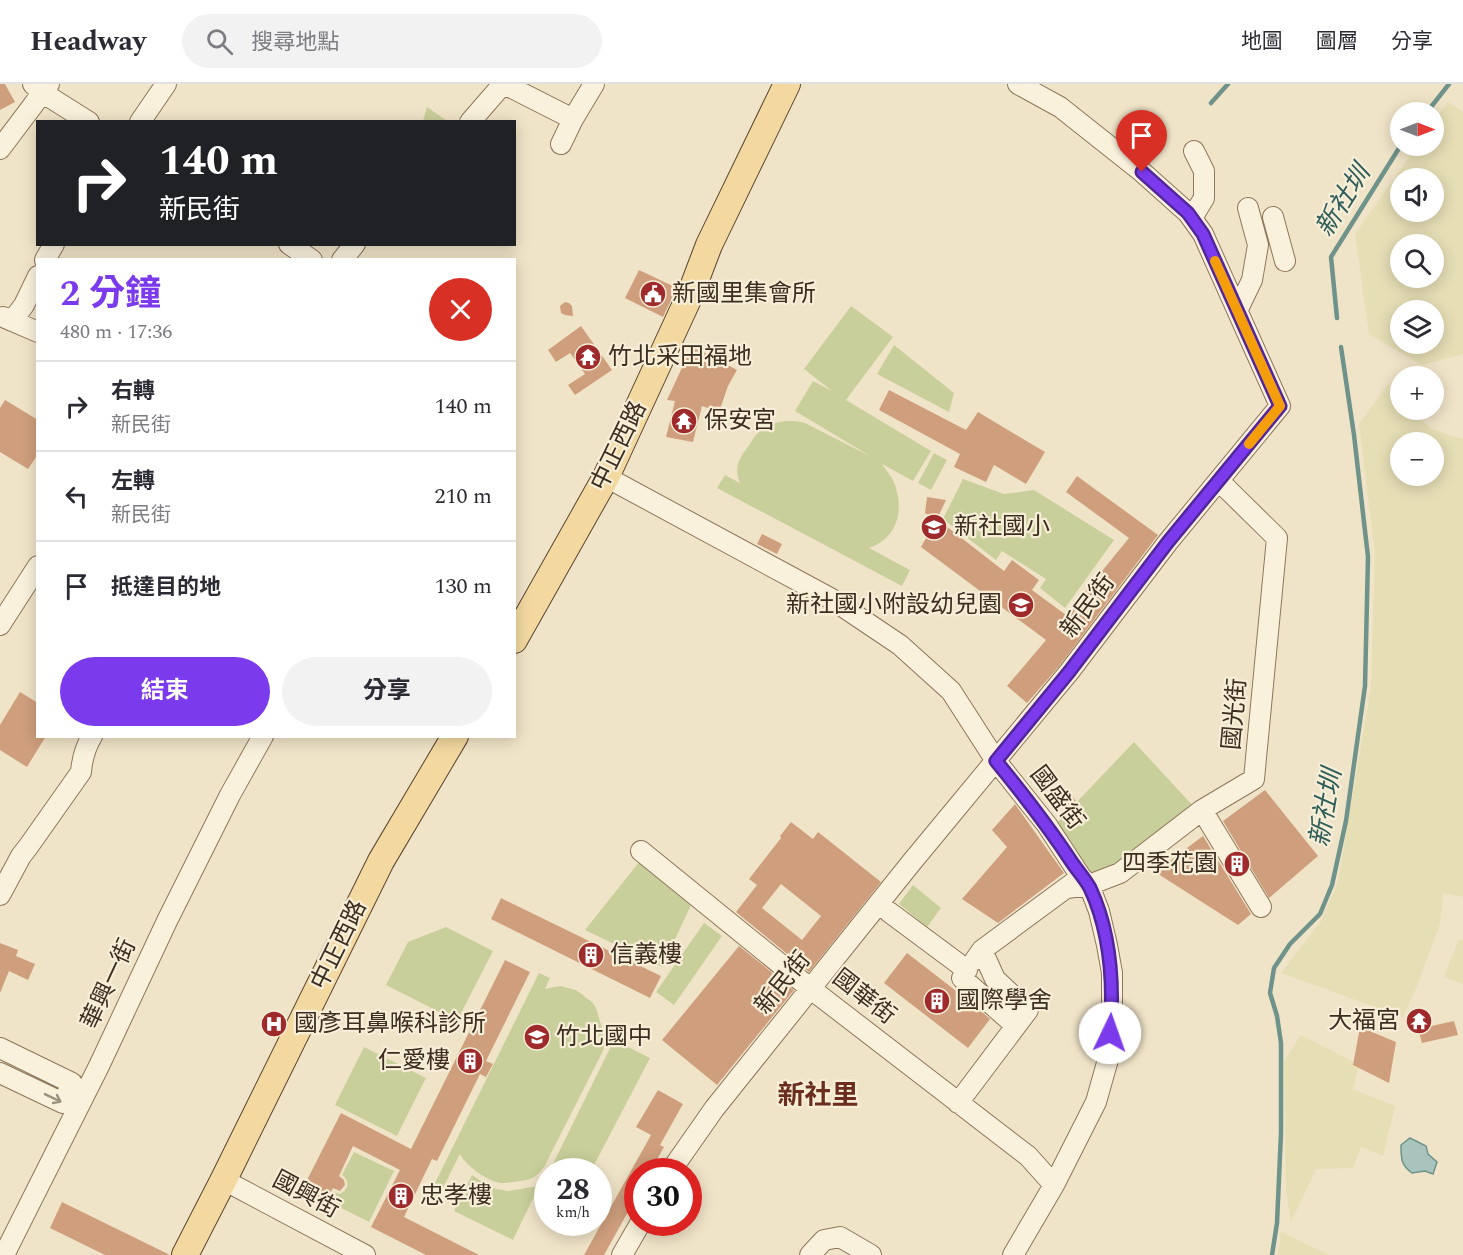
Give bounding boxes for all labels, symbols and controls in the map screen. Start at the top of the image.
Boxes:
search box [182,14,602,68]
text: Headway [30,20,146,63]
icon: search [203,25,236,58]
text: 搜尋地點 [251,26,339,59]
text: 地圖 [1241,26,1283,58]
text: 圖層 [1316,26,1358,58]
text: 分享 [1391,26,1433,58]
north arrow [1390,102,1444,156]
map controls [1390,102,1444,486]
pin [1116,110,1167,172]
icon: arrive [1125,119,1158,152]
text: 140 m [159,130,278,193]
icon: right [60,144,138,222]
water label: 新社圳 [1305,154,1383,245]
button: sound [1390,168,1444,222]
text: 新民街 [159,189,240,231]
button: search [1390,234,1444,288]
text: 2 分鐘 [60,267,161,322]
place label: 新國里集會所 [672,276,816,312]
button: close [429,278,492,341]
public building icon: 新國里集會所 [638,279,668,309]
button: layers [1390,300,1444,354]
text: 480 m · 17:36 [60,317,172,347]
place label: 竹北采田福地 [608,339,752,375]
temple icon: 竹北采田福地 [573,342,603,372]
button: + [1390,366,1444,420]
text: 右轉 [111,375,155,408]
icon: right [60,390,93,423]
text: 140 m [435,390,492,423]
street label: 中正西路 [582,395,656,497]
place label: 保安宮 [704,403,776,439]
temple icon: 保安宮 [669,406,699,436]
text: 新民街 [111,410,171,440]
button: − [1390,432,1444,486]
text: 左轉 [111,465,155,498]
icon: left [60,480,93,513]
text: 210 m [435,480,492,513]
text: 新民街 [111,500,171,530]
place label: 新社國小 [954,509,1050,545]
school or university icon: 新社國小 [919,512,949,542]
street label: 新民街 [1052,566,1124,646]
icon: arrive [60,570,93,603]
text: 130 m [435,570,492,603]
text: 抵達目的地 [111,571,221,604]
place label: 新社國小附設幼兒園 [786,587,1002,623]
school or university icon: 新社國小附設幼兒園 [1006,590,1036,620]
button: 結束 [60,657,270,726]
button: 分享 [282,657,492,726]
street label: 國光街 [1214,677,1256,751]
street label: 國盛街 [1021,758,1093,838]
water label: 新社圳 [1300,762,1353,850]
place label: 四季花園 [1122,846,1218,882]
building icon: 四季花園 [1222,849,1252,879]
street label: 中正西路 [302,894,376,996]
street label: 華興一街 [72,933,146,1035]
place label: 信義樓 [610,937,682,973]
building icon: 信義樓 [576,940,606,970]
street label: 新民街 [746,944,820,1022]
street label: 國華街 [825,961,903,1033]
place label: 國際學舍 [956,983,1052,1019]
building icon: 國際學舍 [922,986,952,1016]
position arrow [1078,1001,1142,1065]
place label: 大福宮 [1328,1003,1400,1039]
place label: 國彥耳鼻喉科診所 [294,1006,486,1042]
temple icon: 大福宮 [1404,1006,1434,1036]
hospital icon: 國彥耳鼻喉科診所 [259,1009,289,1039]
place label: 竹北國中 [556,1019,652,1055]
school or university icon: 竹北國中 [522,1022,552,1052]
place label: 仁愛樓 [378,1043,450,1079]
building icon: 仁愛樓 [455,1046,485,1076]
district label: 新社里 [778,1075,859,1117]
one-way arrow [43,1093,61,1105]
speed limit sign: 30 [624,1158,702,1236]
street label: 國興街 [266,1162,346,1228]
text: 28 [556,1167,590,1213]
place label: 忠孝樓 [420,1178,492,1214]
building icon: 忠孝樓 [386,1181,416,1211]
text: km/h [556,1201,590,1224]

